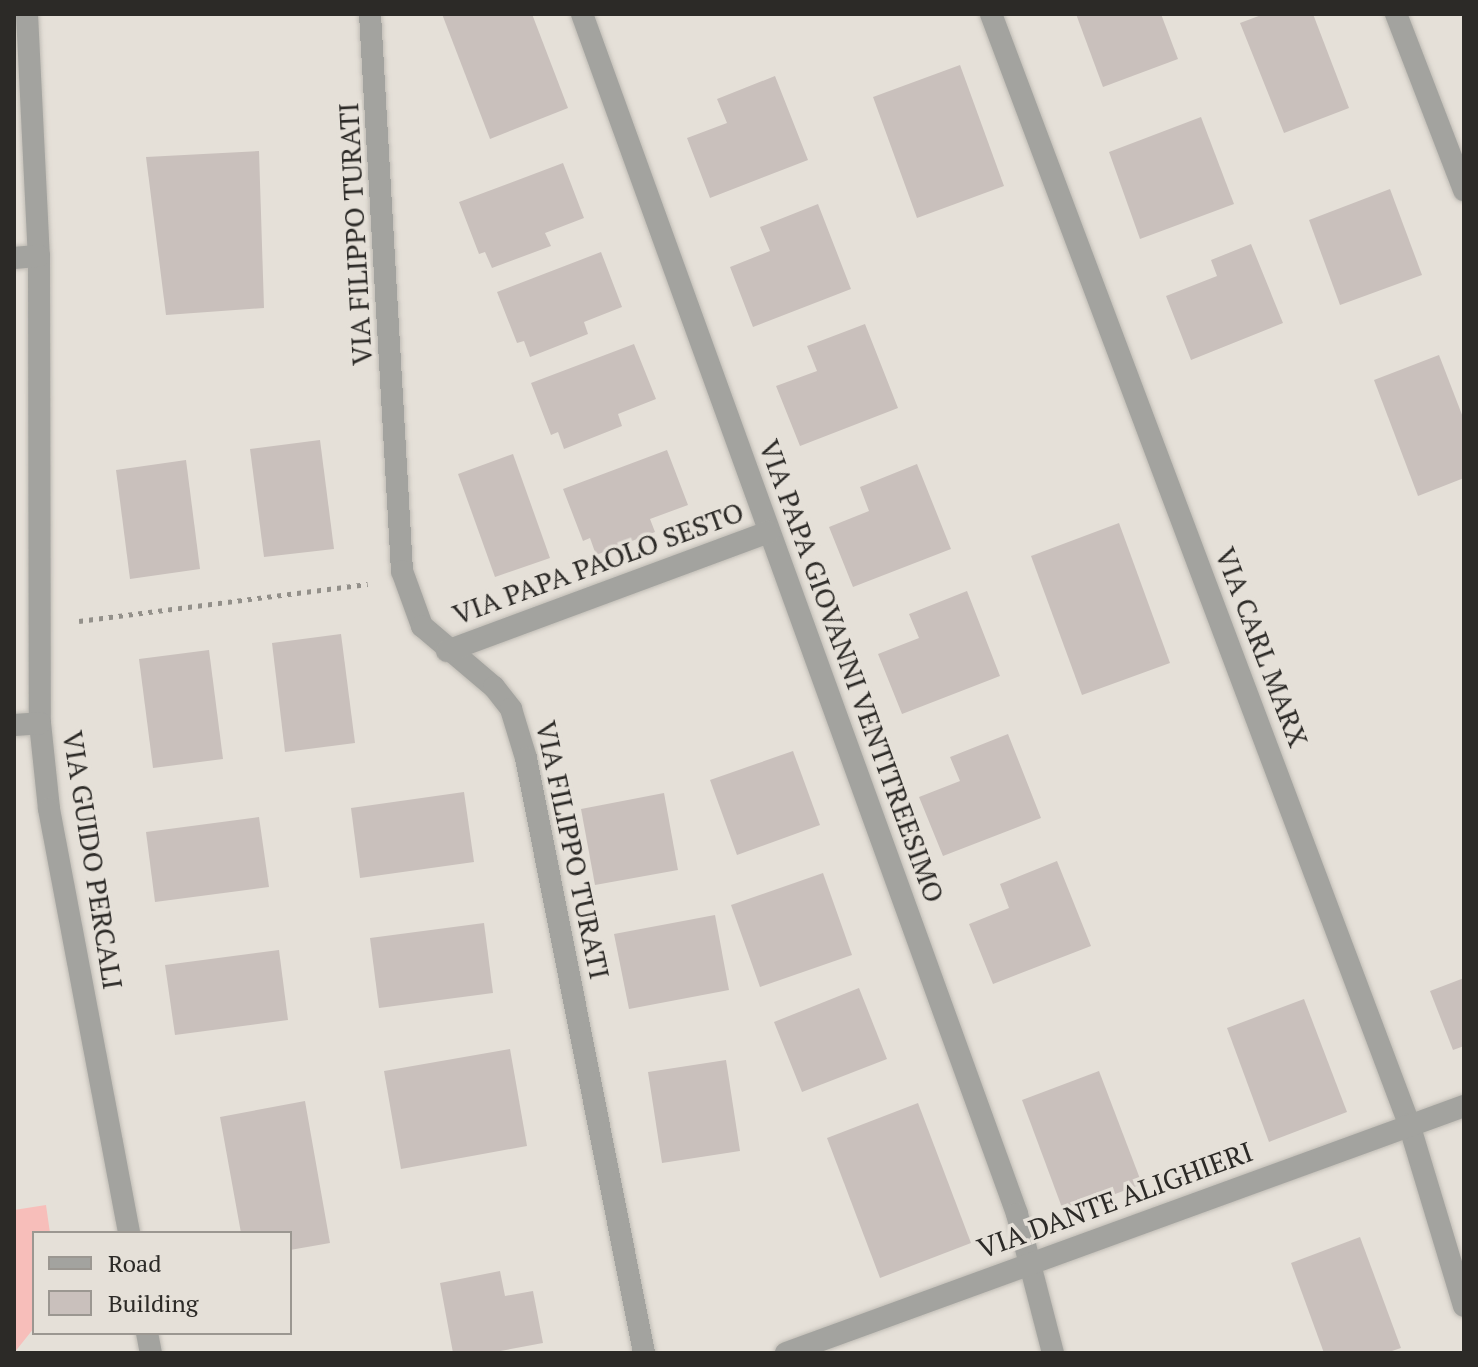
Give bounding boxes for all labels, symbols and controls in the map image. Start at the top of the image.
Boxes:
street label: VIA FILIPPO TURATI [331,101,379,367]
street label: VIA PAPA GIOVANNI VENTITREESIMO [752,434,952,908]
street label: VIA PAPA PAOLO SESTO [447,495,749,631]
street label: VIA CARL MARX [1208,542,1316,752]
street label: VIA FILIPPO TURATI [529,718,617,982]
street label: VIA GUIDO PERCALI [56,728,130,992]
street label: VIA DANTE ALIGHIERI [972,1134,1258,1266]
legend [32,1231,292,1335]
text: Road [108,1247,162,1279]
text: Building [108,1287,198,1319]

